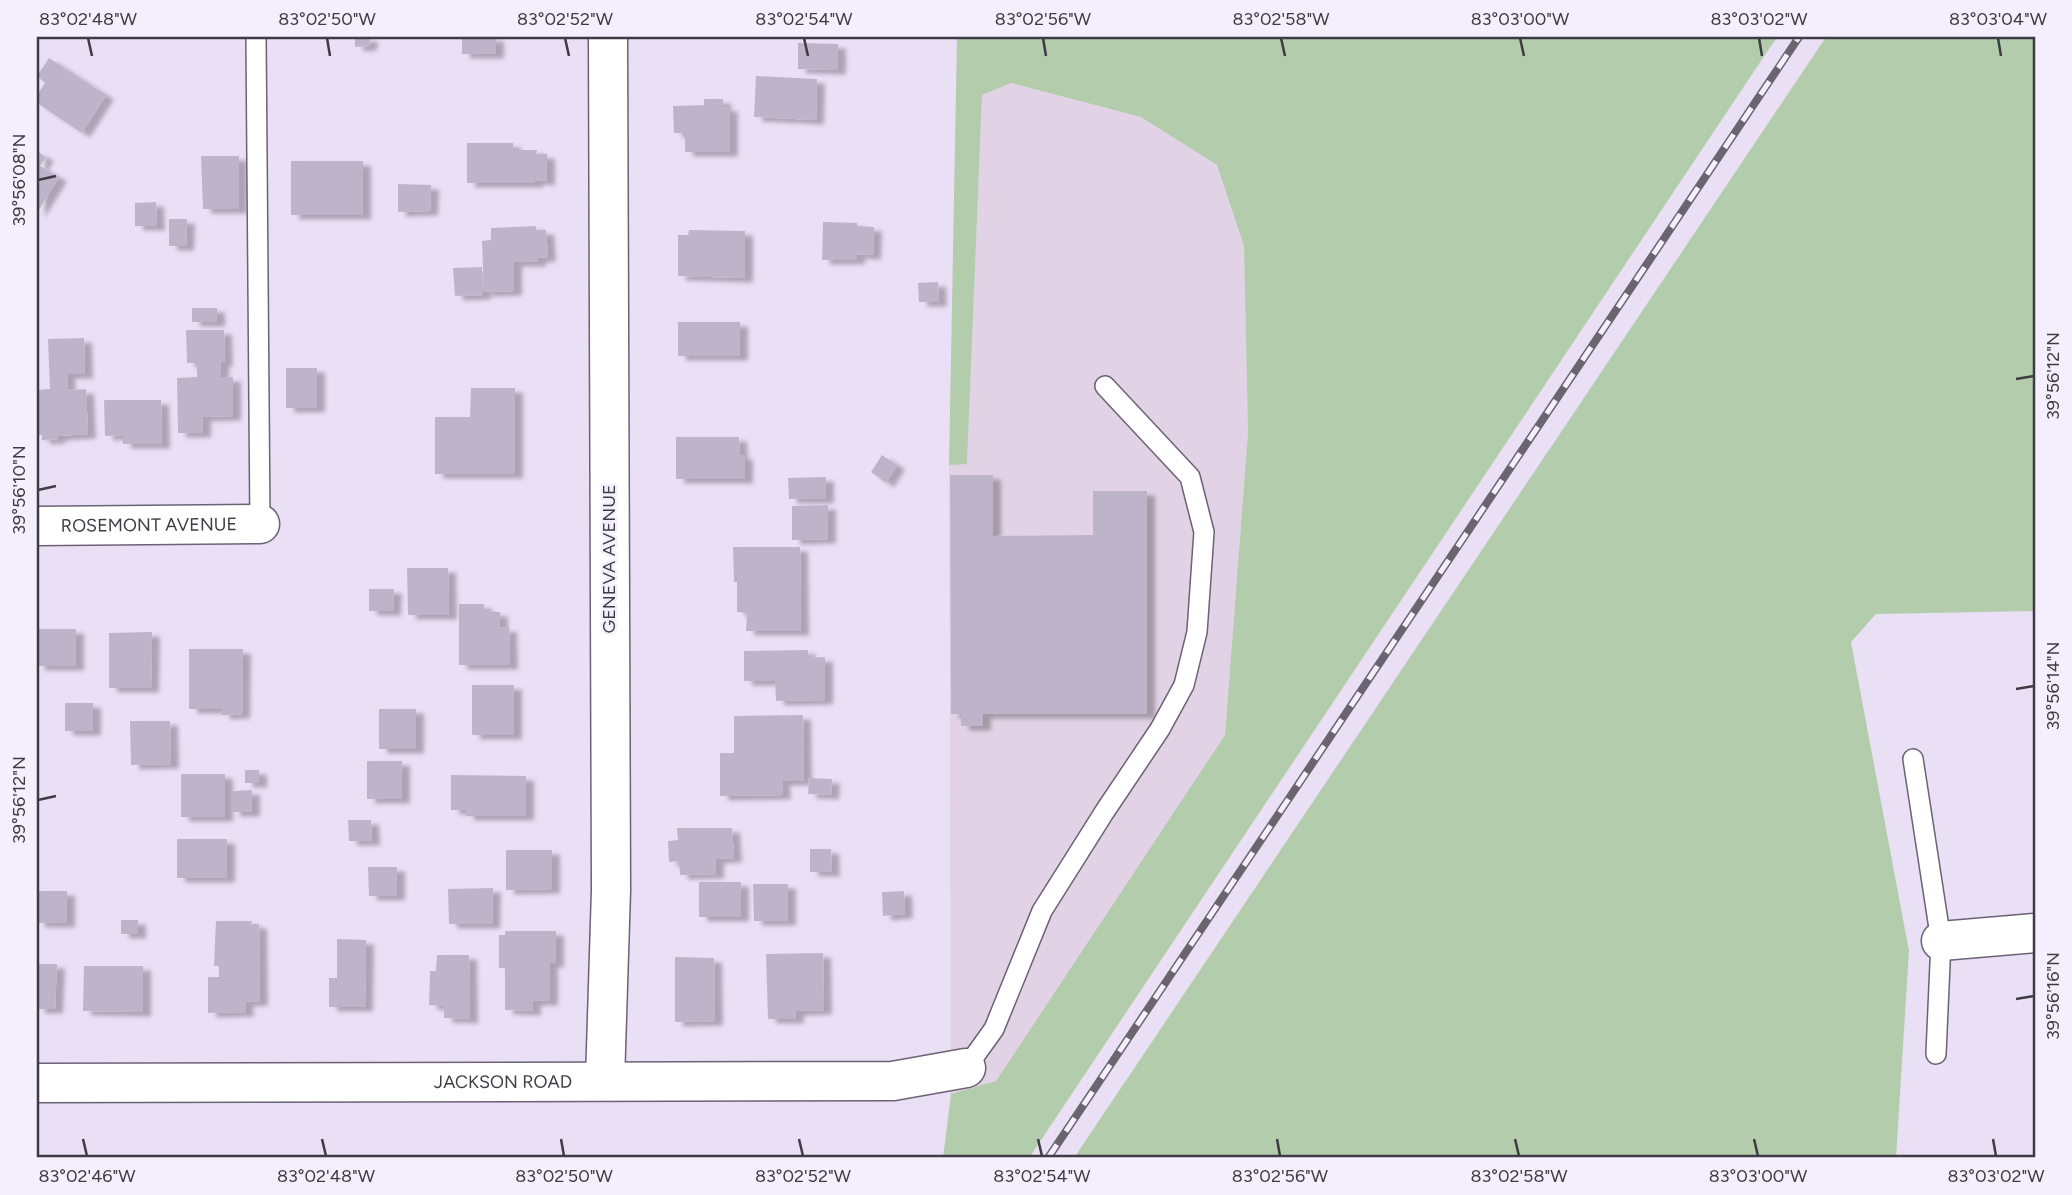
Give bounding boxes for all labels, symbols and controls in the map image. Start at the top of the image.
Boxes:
text: 83°02'48"W [39,8,138,30]
text: 83°02'50"W [278,8,377,30]
text: 83°02'52"W [517,8,614,30]
text: 83°02'54"W [755,8,853,30]
text: 83°02'56"W [995,8,1092,30]
text: 83°02'58"W [1232,8,1330,30]
text: 83°03'00"W [1471,8,1570,30]
text: 83°03'02"W [1710,8,1808,30]
text: 83°03'04"W [1949,8,2048,30]
text: 39°56'08"N [8,133,30,227]
text: 39°56'12"N [2042,332,2064,420]
text: 39°56'10"N [8,445,30,535]
street label: GENEVA AVENUE [598,484,620,634]
street label: ROSEMONT AVENUE [61,513,237,537]
text: 39°56'14"N [2042,641,2064,731]
text: 39°56'12"N [8,756,30,844]
text: 39°56'16"N [2042,952,2064,1040]
street label: JACKSON ROAD [434,1071,572,1093]
text: 83°02'46"W [38,1165,136,1187]
text: 83°02'48"W [277,1165,376,1187]
text: 83°02'50"W [515,1165,614,1187]
text: 83°02'52"W [755,1165,852,1187]
text: 83°02'54"W [993,1165,1091,1187]
text: 83°02'56"W [1232,1165,1329,1187]
text: 83°02'58"W [1470,1165,1568,1187]
text: 83°03'00"W [1709,1165,1808,1187]
text: 83°03'02"W [1947,1165,2045,1187]

